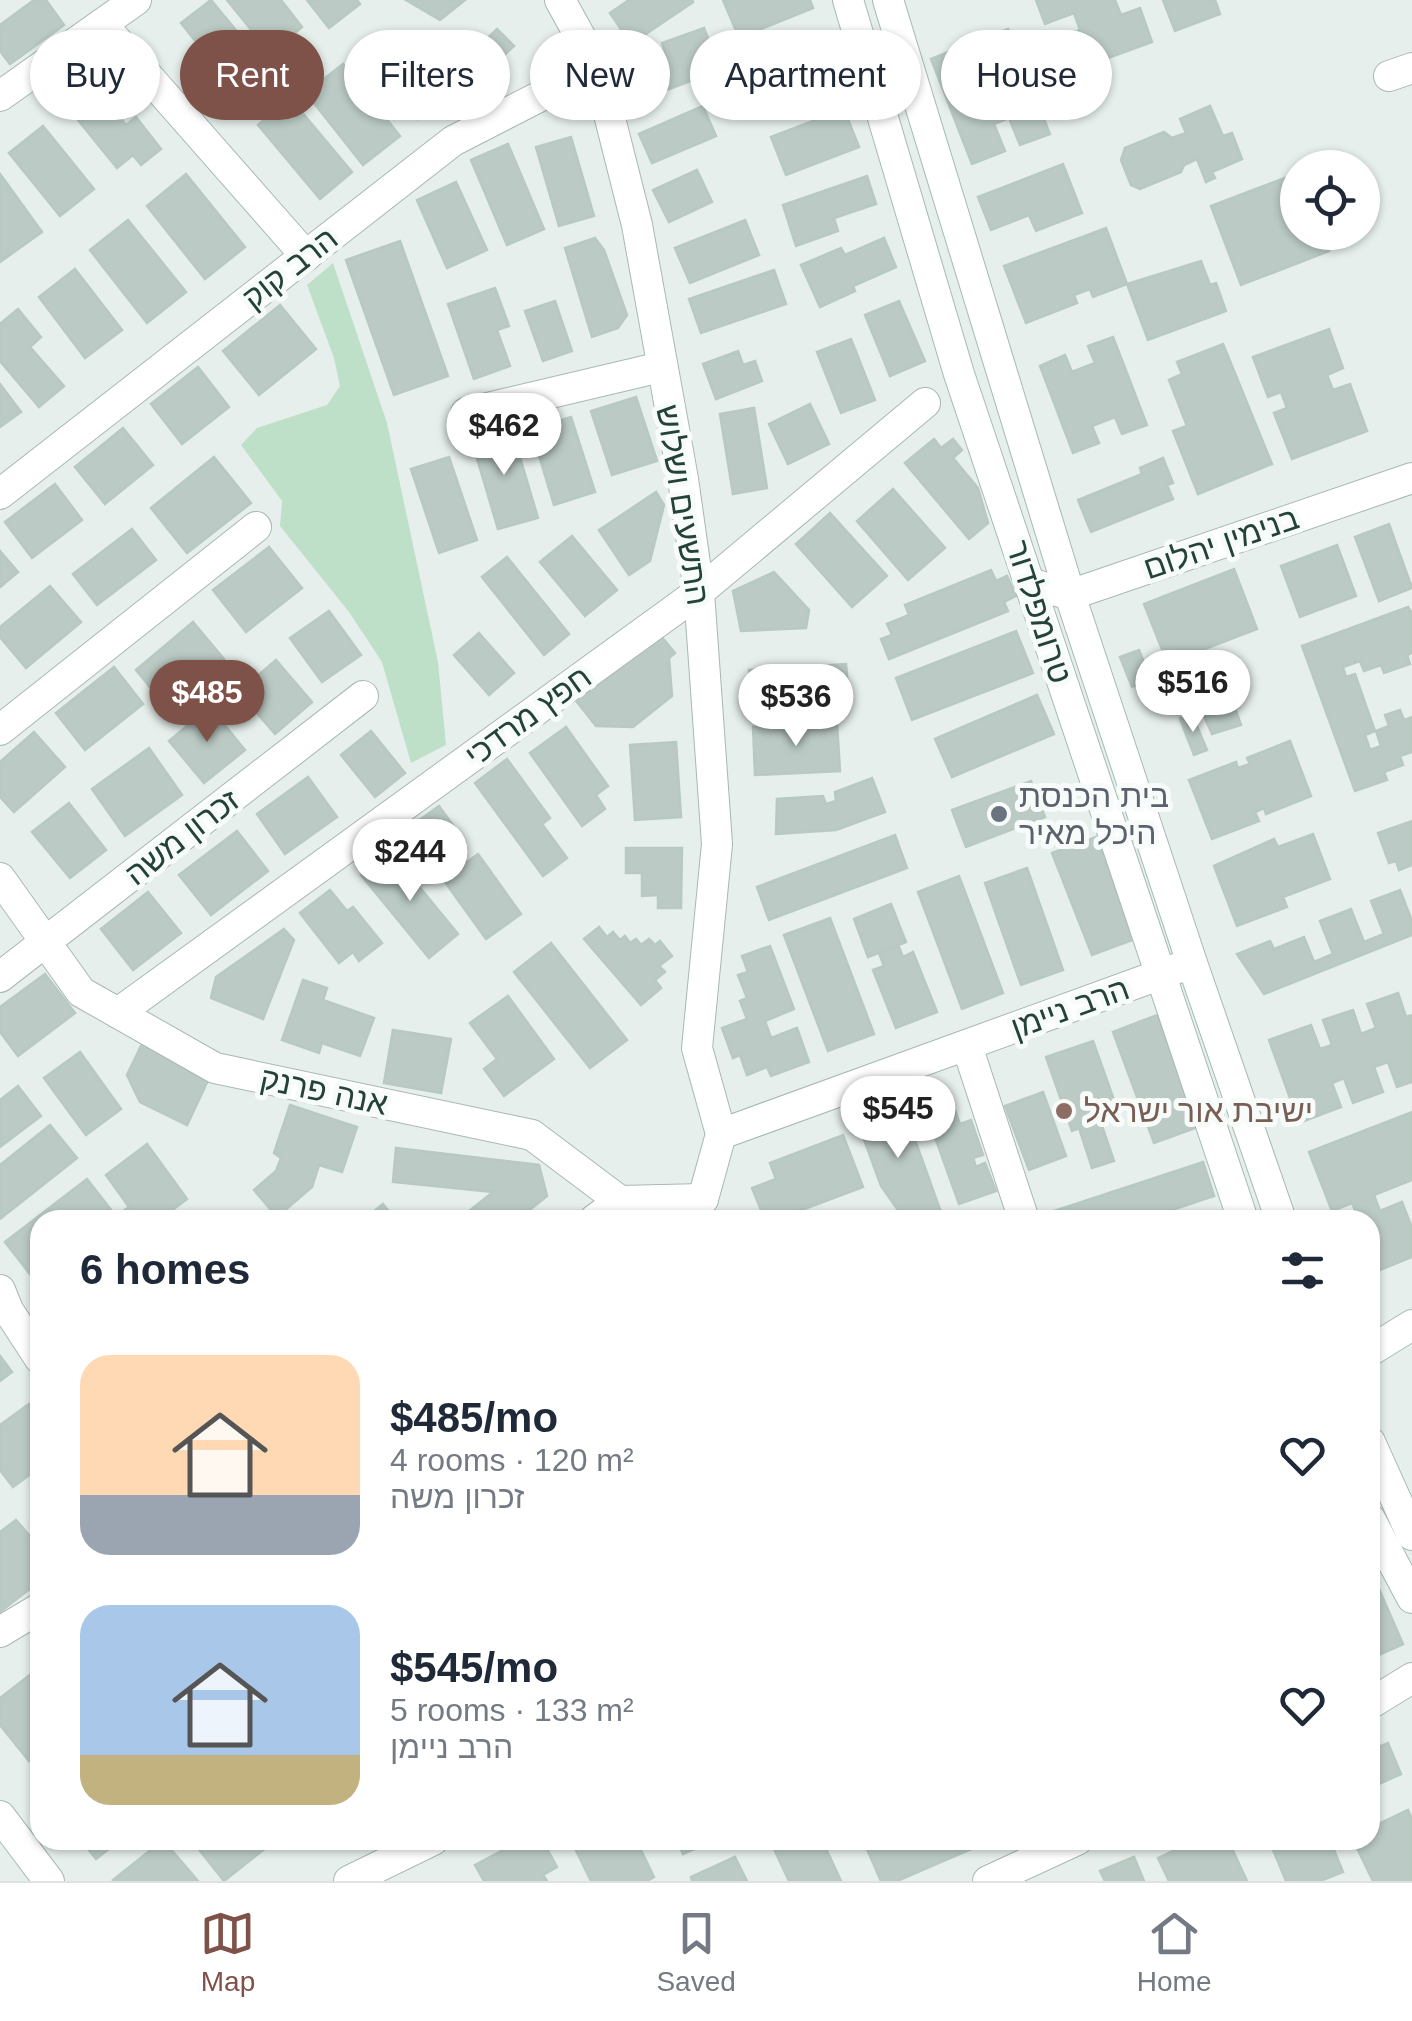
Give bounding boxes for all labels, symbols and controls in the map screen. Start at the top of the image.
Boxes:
chip: Buy [30,30,160,120]
chip: Rent [180,30,324,120]
chip: Filters [344,30,510,120]
chip: New [530,30,670,120]
chip: Apartment [690,30,921,120]
chip: House [941,30,1112,120]
map controls [1280,150,1380,250]
button: locate [1280,150,1380,250]
street label: הרב קוק [235,220,345,316]
pin: $462 [445,393,563,478]
street label: התשעים ושלוש [649,402,717,608]
text: $462 [468,407,540,443]
street label: בנימין יהלום [1139,500,1303,586]
street label: טרומפלדור [999,536,1079,688]
pin: $516 [1134,650,1252,735]
street label: חפץ מרדכי [458,658,598,774]
pin: $485 [148,660,266,745]
pin: $536 [737,664,855,749]
text: $516 [1157,664,1229,700]
text: $485 [171,674,243,710]
text: $536 [760,678,832,714]
place label: בית הכנסת היכל מאיר [1019,778,1169,851]
street label: זכרון משה [118,781,246,893]
marker: בית הכנסת היכל מאיר [988,803,1010,825]
pin: $244 [351,819,469,904]
text: $244 [374,833,446,869]
street label: הרב ניימן [1006,970,1134,1046]
street label: אנה פרנק [257,1060,391,1122]
pin: $545 [839,1076,957,1161]
text: $545 [862,1090,934,1126]
place label: ישיבת אור ישראל [1084,1093,1313,1129]
marker: ישיבת אור ישראל [1053,1100,1075,1122]
icon: filters [1275,1243,1330,1298]
text: 6 homes [80,1246,250,1293]
text: $485/mo [390,1394,558,1441]
icon: home [160,1395,280,1515]
icon: heart [1275,1428,1330,1483]
text: 4 rooms · 120 m² [390,1442,634,1478]
text: זכרון משה [390,1479,524,1515]
text: $545/mo [390,1644,558,1691]
icon: home [160,1645,280,1765]
icon: heart [1275,1678,1330,1733]
text: 5 rooms · 133 m² [390,1692,634,1728]
text: הרב ניימן [390,1729,513,1765]
tab: Map [200,1906,255,1998]
tab: Saved [656,1906,736,1998]
tab: Home [1137,1906,1211,1998]

